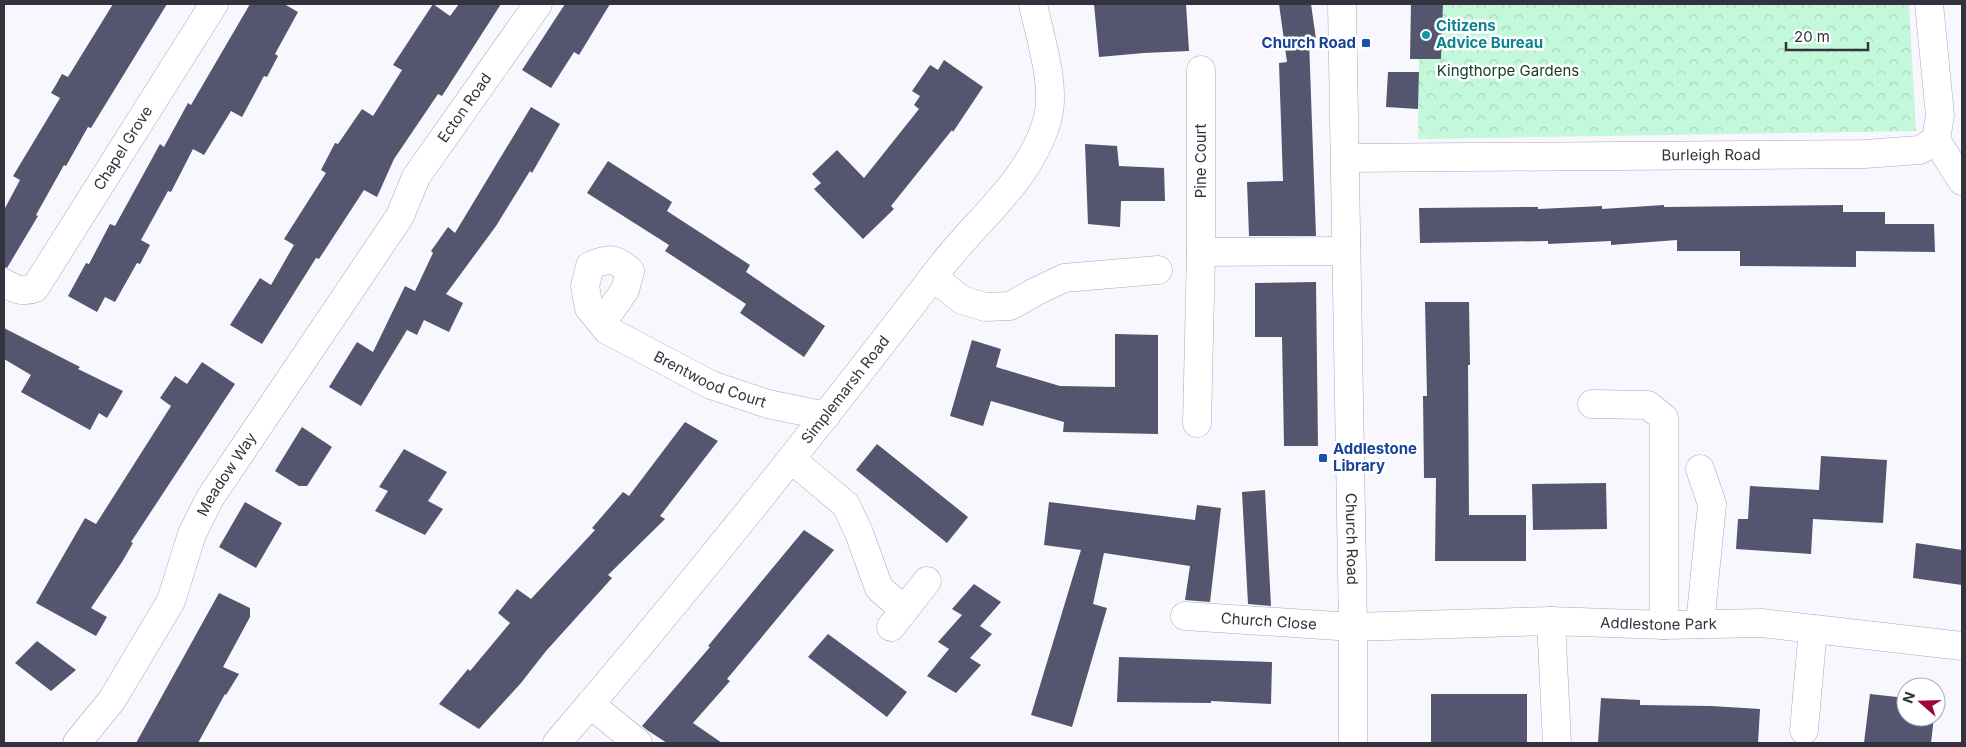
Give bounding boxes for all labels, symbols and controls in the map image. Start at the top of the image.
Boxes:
place label: Citizens Advice Bureau [1436,16,1543,52]
scale bar [1786,20,1868,52]
text: 20 m [1794,27,1830,46]
marker: Citizens Advice Bureau [1420,29,1432,41]
place label: Church Road [1262,33,1356,52]
marker: Church Road [1360,37,1372,49]
park label: Kingthorpe Gardens [1437,61,1579,80]
street label: Ecton Road [433,69,495,146]
street label: Chapel Grove [89,102,156,194]
street label: Pine Court [1191,124,1210,198]
street label: Burleigh Road [1661,145,1761,165]
street label: Simplemarsh Road [797,332,893,448]
street label: Brentwood Court [651,346,769,412]
street label: Meadow Way [192,428,261,519]
place label: Addlestone Library [1333,439,1417,475]
marker: Addlestone Library [1317,452,1329,464]
street label: Church Road [1342,493,1362,585]
street label: Church Close [1220,608,1317,634]
street label: Addlestone Park [1600,613,1718,634]
north arrow [1896,677,1946,727]
text: N [1899,689,1918,705]

